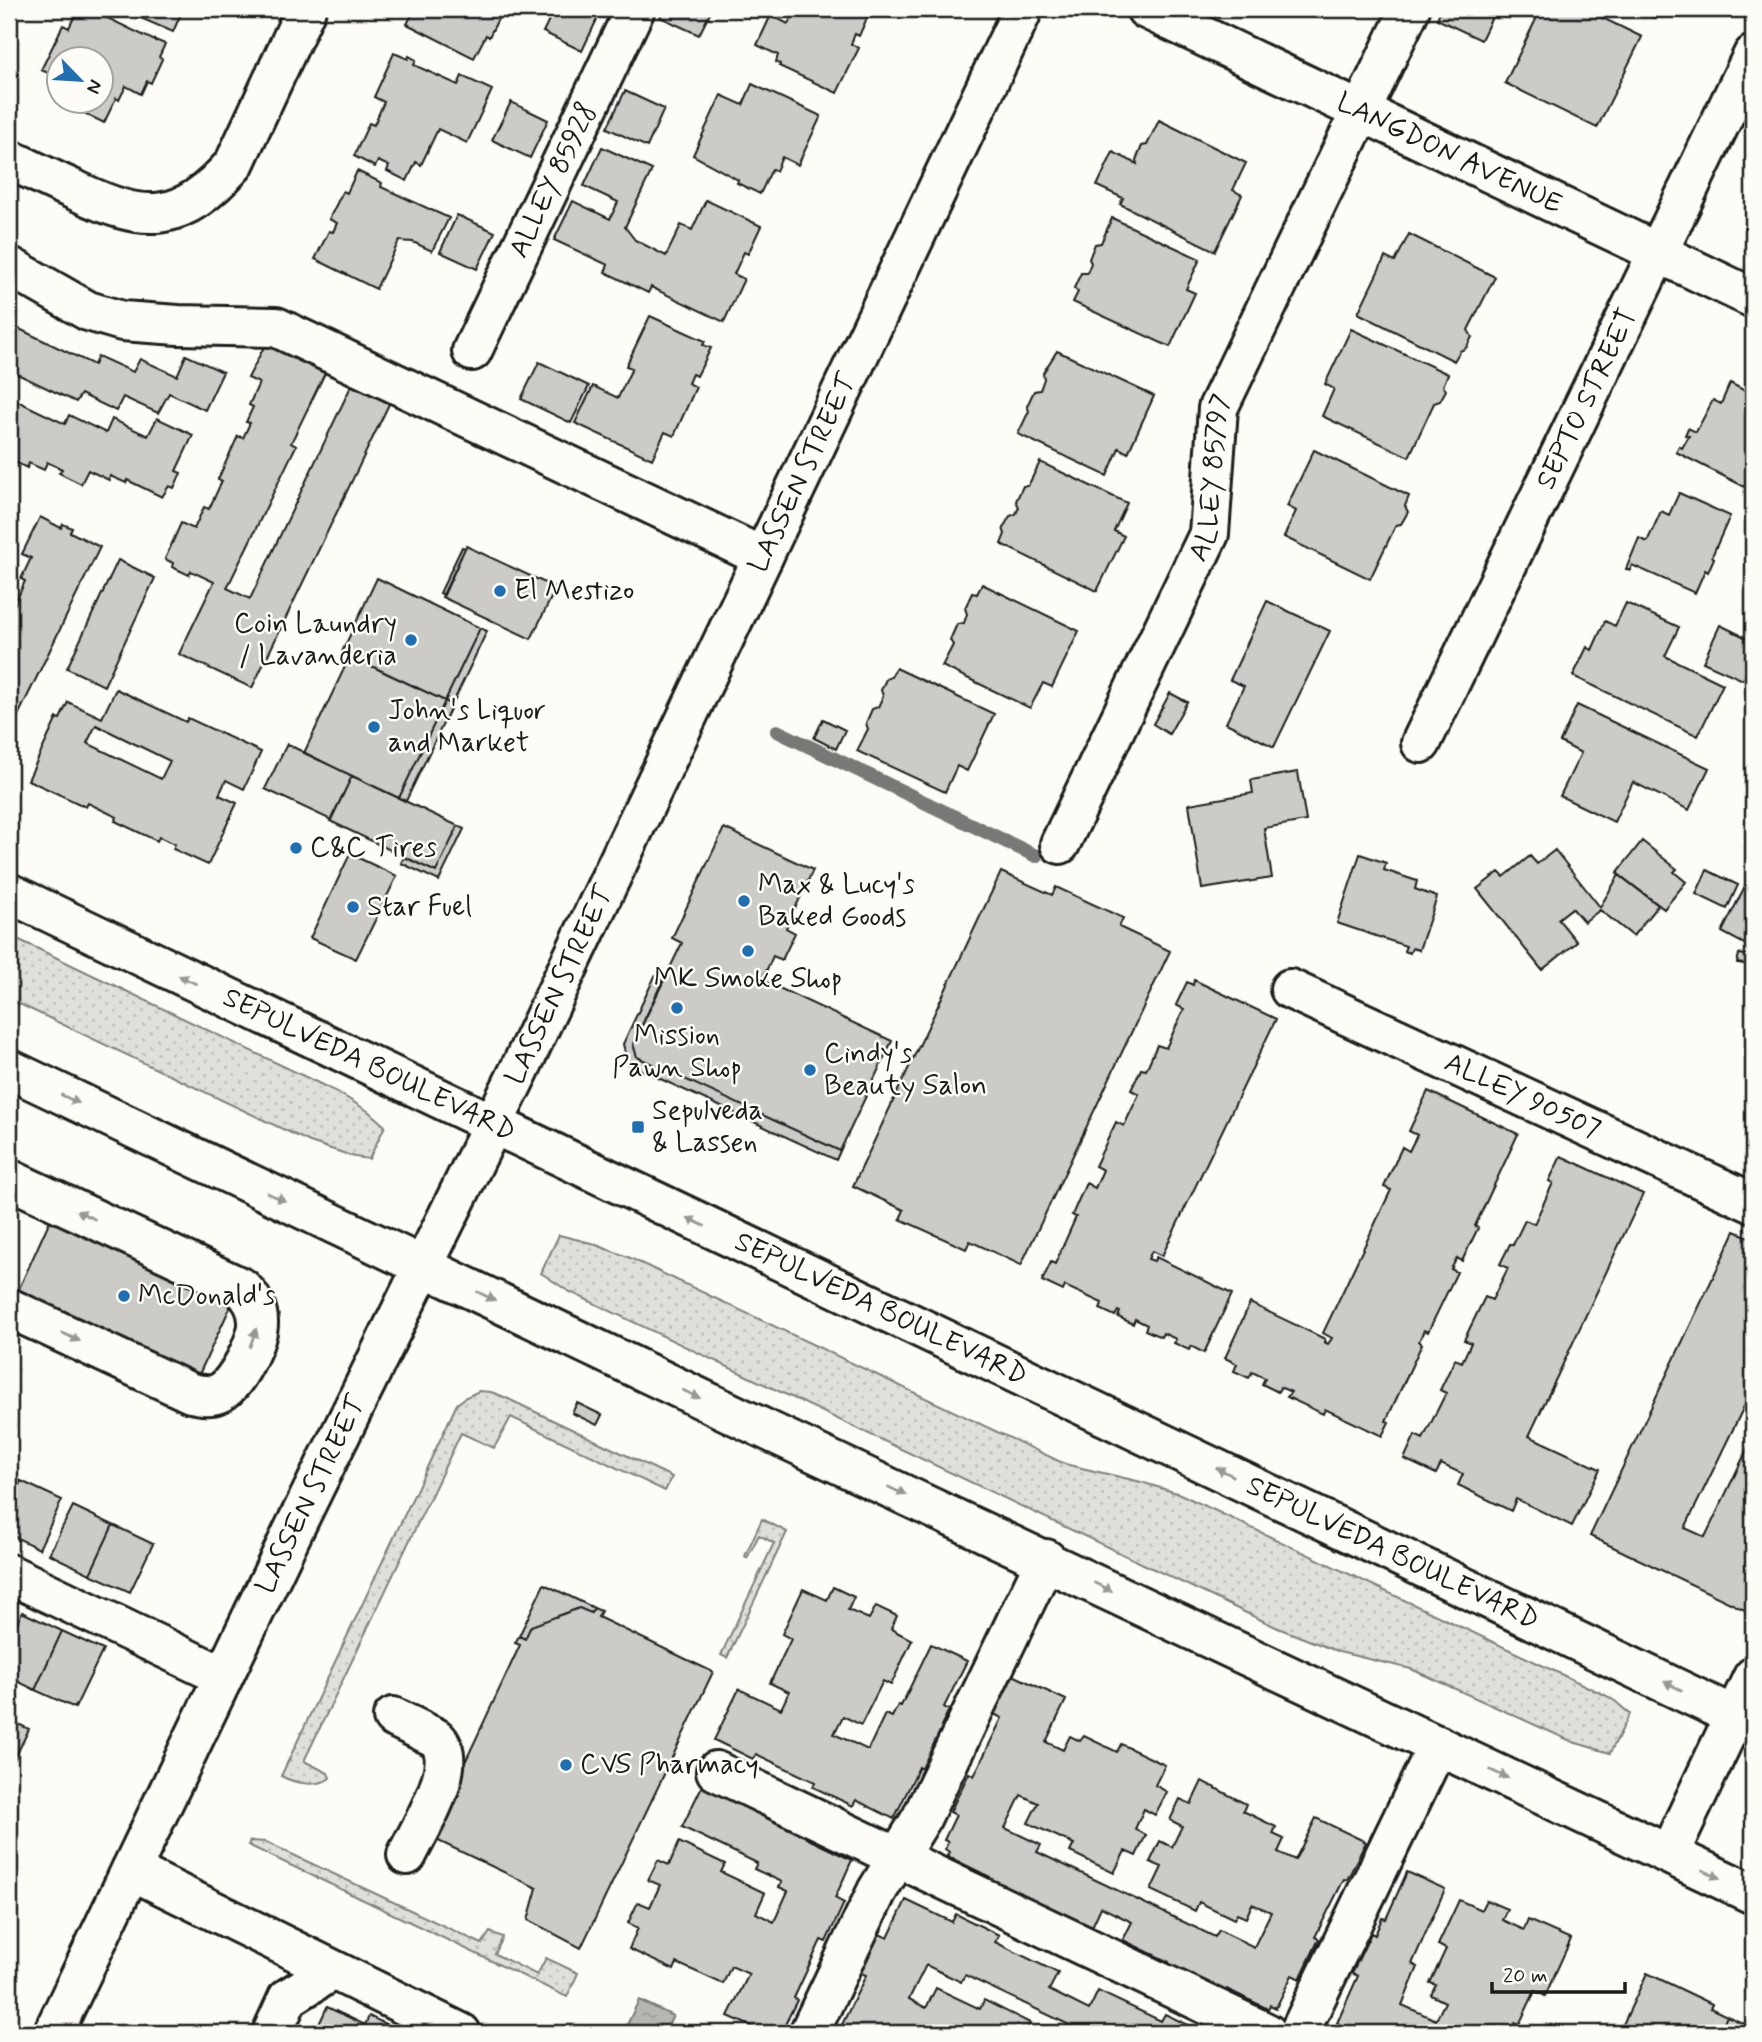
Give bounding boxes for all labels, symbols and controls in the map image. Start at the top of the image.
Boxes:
north arrow [46,46,116,116]
text: N [80,76,108,98]
street label: LANGDON AVENUE [1330,84,1568,223]
street label: ALLEY 85928 [501,97,606,264]
street label: SEPTO STREET [1528,302,1646,496]
street label: LASSEN STREET [740,366,866,578]
street label: ALLEY 85797 [1180,389,1240,568]
place label: El Mestizo [514,573,635,610]
marker: El Mestizo [492,583,508,599]
place label: Coin Laundry / Lavanderia [234,606,397,675]
marker: Coin Laundry / Lavanderia [403,632,419,648]
place label: John's Liquor and Market [388,693,546,762]
marker: John's Liquor and Market [366,719,382,735]
place label: C&C Tires [310,830,437,867]
marker: C&C Tires [288,840,304,856]
place label: Max & Lucy's Baked Goods [758,867,915,936]
street label: LASSEN STREET [497,879,623,1091]
place label: Star Fuel [367,889,472,926]
marker: Max & Lucy's Baked Goods [736,893,752,909]
marker: Star Fuel [345,899,361,915]
marker: MK Smoke Shop [740,943,756,959]
place label: MK Smoke Shop [654,961,842,998]
one-way arrow [178,974,198,985]
street label: SEPULVEDA BOULEVARD [217,979,522,1150]
marker: Mission Pawn Shop [669,1000,685,1016]
place label: Mission Pawn Shop [612,1018,742,1087]
place label: Cindy's Beauty Salon [824,1036,987,1105]
street label: ALLEY 90507 [1438,1044,1607,1149]
marker: Cindy's Beauty Salon [802,1062,818,1078]
one-way arrow [60,1093,80,1104]
place label: Sepulveda & Lassen [652,1093,763,1162]
marker: Sepulveda & Lassen [630,1119,646,1135]
one-way arrow [266,1191,286,1202]
one-way arrow [76,1209,97,1220]
one-way arrow [686,1216,706,1228]
street label: SEPULVEDA BOULEVARD [728,1223,1033,1395]
place label: McDonald's [138,1278,275,1315]
marker: McDonald's [116,1288,132,1304]
one-way arrow [476,1291,496,1302]
one-way arrow [248,1328,259,1349]
one-way arrow [61,1331,81,1342]
one-way arrow [681,1388,701,1400]
street label: LASSEN STREET [247,1389,376,1600]
one-way arrow [1215,1467,1235,1478]
street label: SEPULVEDA BOULEVARD [1240,1467,1545,1639]
one-way arrow [887,1485,907,1496]
one-way arrow [1093,1582,1114,1593]
one-way arrow [1663,1681,1683,1692]
place label: CVS Pharmacy [580,1747,759,1784]
marker: CVS Pharmacy [558,1757,574,1773]
one-way arrow [1489,1769,1510,1780]
one-way arrow [1701,1868,1721,1880]
scale bar [1492,1951,1626,1995]
text: 20 m [1503,1962,1548,1990]

